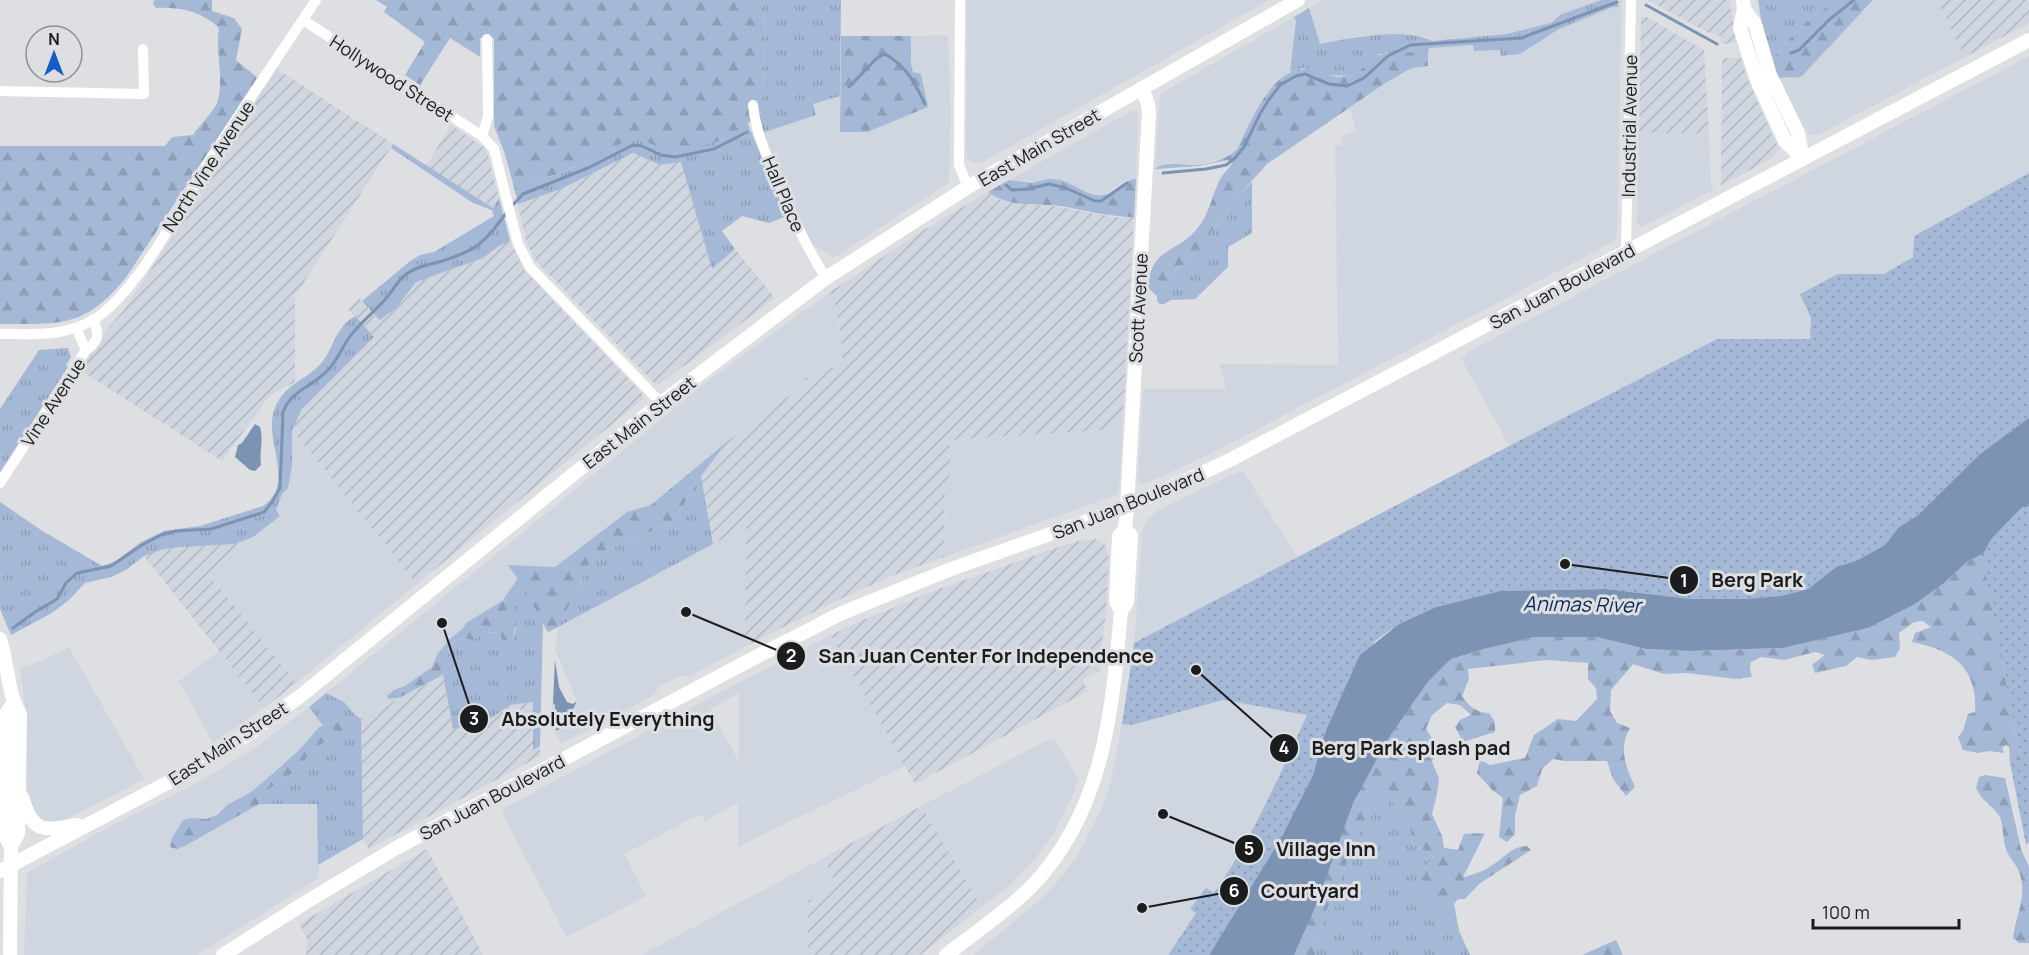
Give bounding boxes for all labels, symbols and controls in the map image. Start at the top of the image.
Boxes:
north arrow [24,24,84,84]
text: N [48,28,60,50]
street label: Hollywood Street [326,29,458,127]
street label: Industrial Avenue [1616,54,1642,198]
street label: North Vine Avenue [157,96,259,236]
street label: East Main Street [974,102,1104,192]
street label: Hall Place [757,153,811,235]
street label: San Juan Boulevard [1485,238,1639,334]
street label: Scott Avenue [1123,252,1153,364]
street label: Vine Avenue [15,353,91,451]
street label: East Main Street [578,370,700,474]
street label: San Juan Boulevard [1049,462,1207,544]
callout: Berg Park [1669,561,1815,599]
text: Berg Park [1711,566,1804,593]
text: 1 [1680,568,1688,592]
water label: Animas River [1523,589,1644,619]
callout: San Juan Center For Independence [776,637,1165,675]
text: San Juan Center For Independence [818,642,1154,669]
text: 2 [786,643,796,667]
street label: East Main Street [164,696,292,790]
callout: Absolutely Everything [459,700,727,738]
text: Absolutely Everything [501,705,715,732]
text: 3 [469,706,479,730]
callout: Berg Park splash pad [1269,729,1522,767]
text: Berg Park splash pad [1311,734,1511,761]
text: 4 [1279,735,1290,759]
street label: San Juan Boulevard [415,749,569,845]
callout: Village Inn [1234,830,1388,868]
text: Village Inn [1276,835,1376,862]
text: 5 [1244,836,1254,860]
callout: Courtyard [1219,872,1372,910]
text: Courtyard [1261,877,1359,904]
text: 6 [1228,878,1240,902]
scale bar [1813,892,1958,930]
text: 100 m [1822,900,1870,924]

